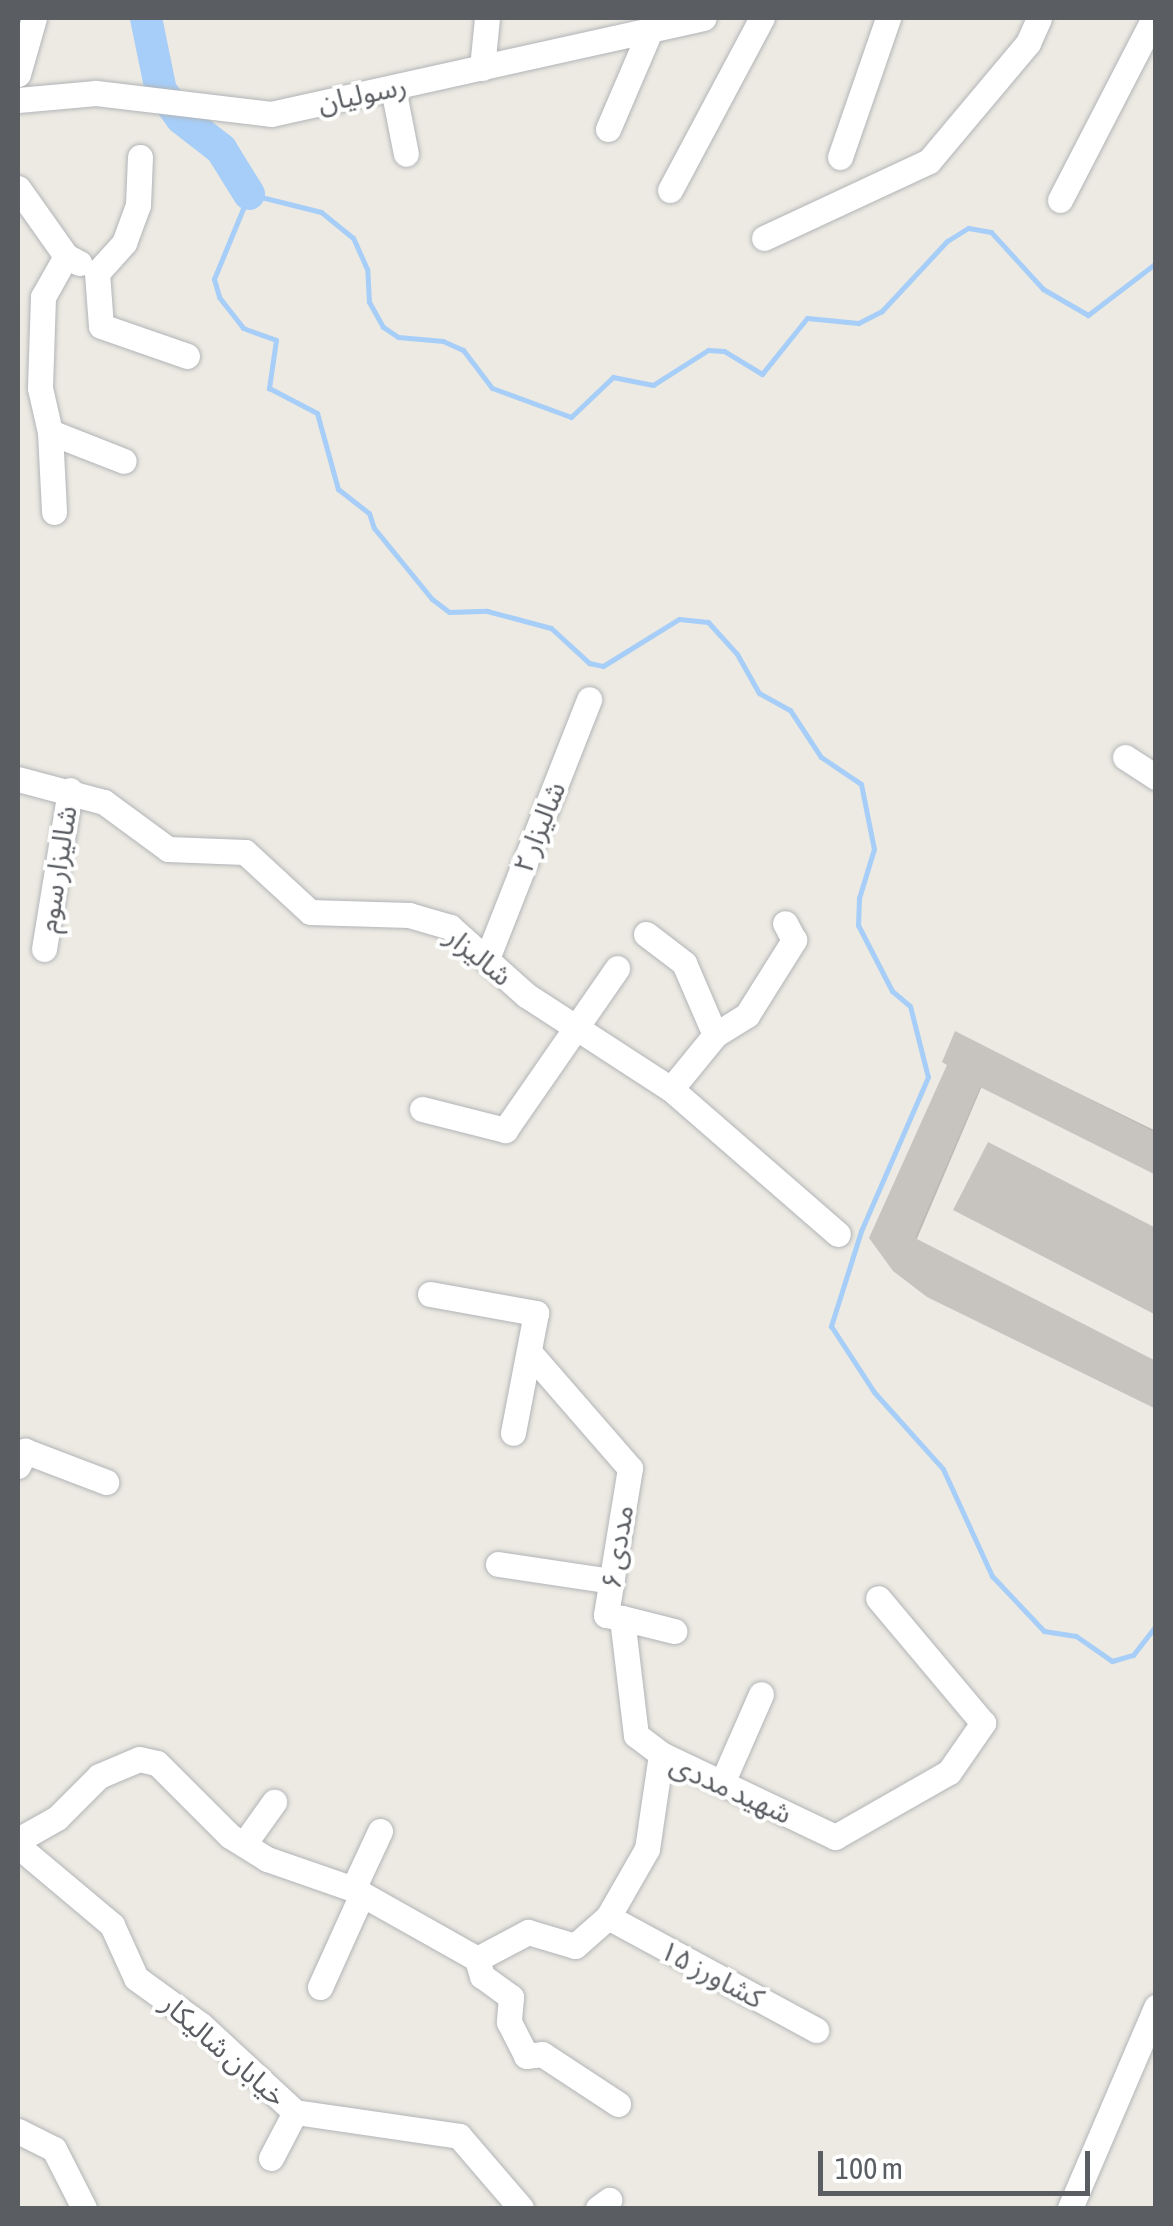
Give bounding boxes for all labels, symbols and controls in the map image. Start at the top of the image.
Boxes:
street label: رسولیان [315,68,409,120]
street label: شالیزار ۲ [506,777,572,877]
street label: شالیزار سوم [30,803,84,935]
street label: شالیزار [439,919,519,993]
street label: مددی ۶ [594,1503,640,1591]
street label: شهید مددی [665,1747,797,1831]
street label: کشاورز ۱۵ [654,1933,770,2015]
street label: خیابان شالیکار [155,1987,293,2113]
scale bar [823,2131,1096,2193]
text: 100 m [835,2151,903,2185]

